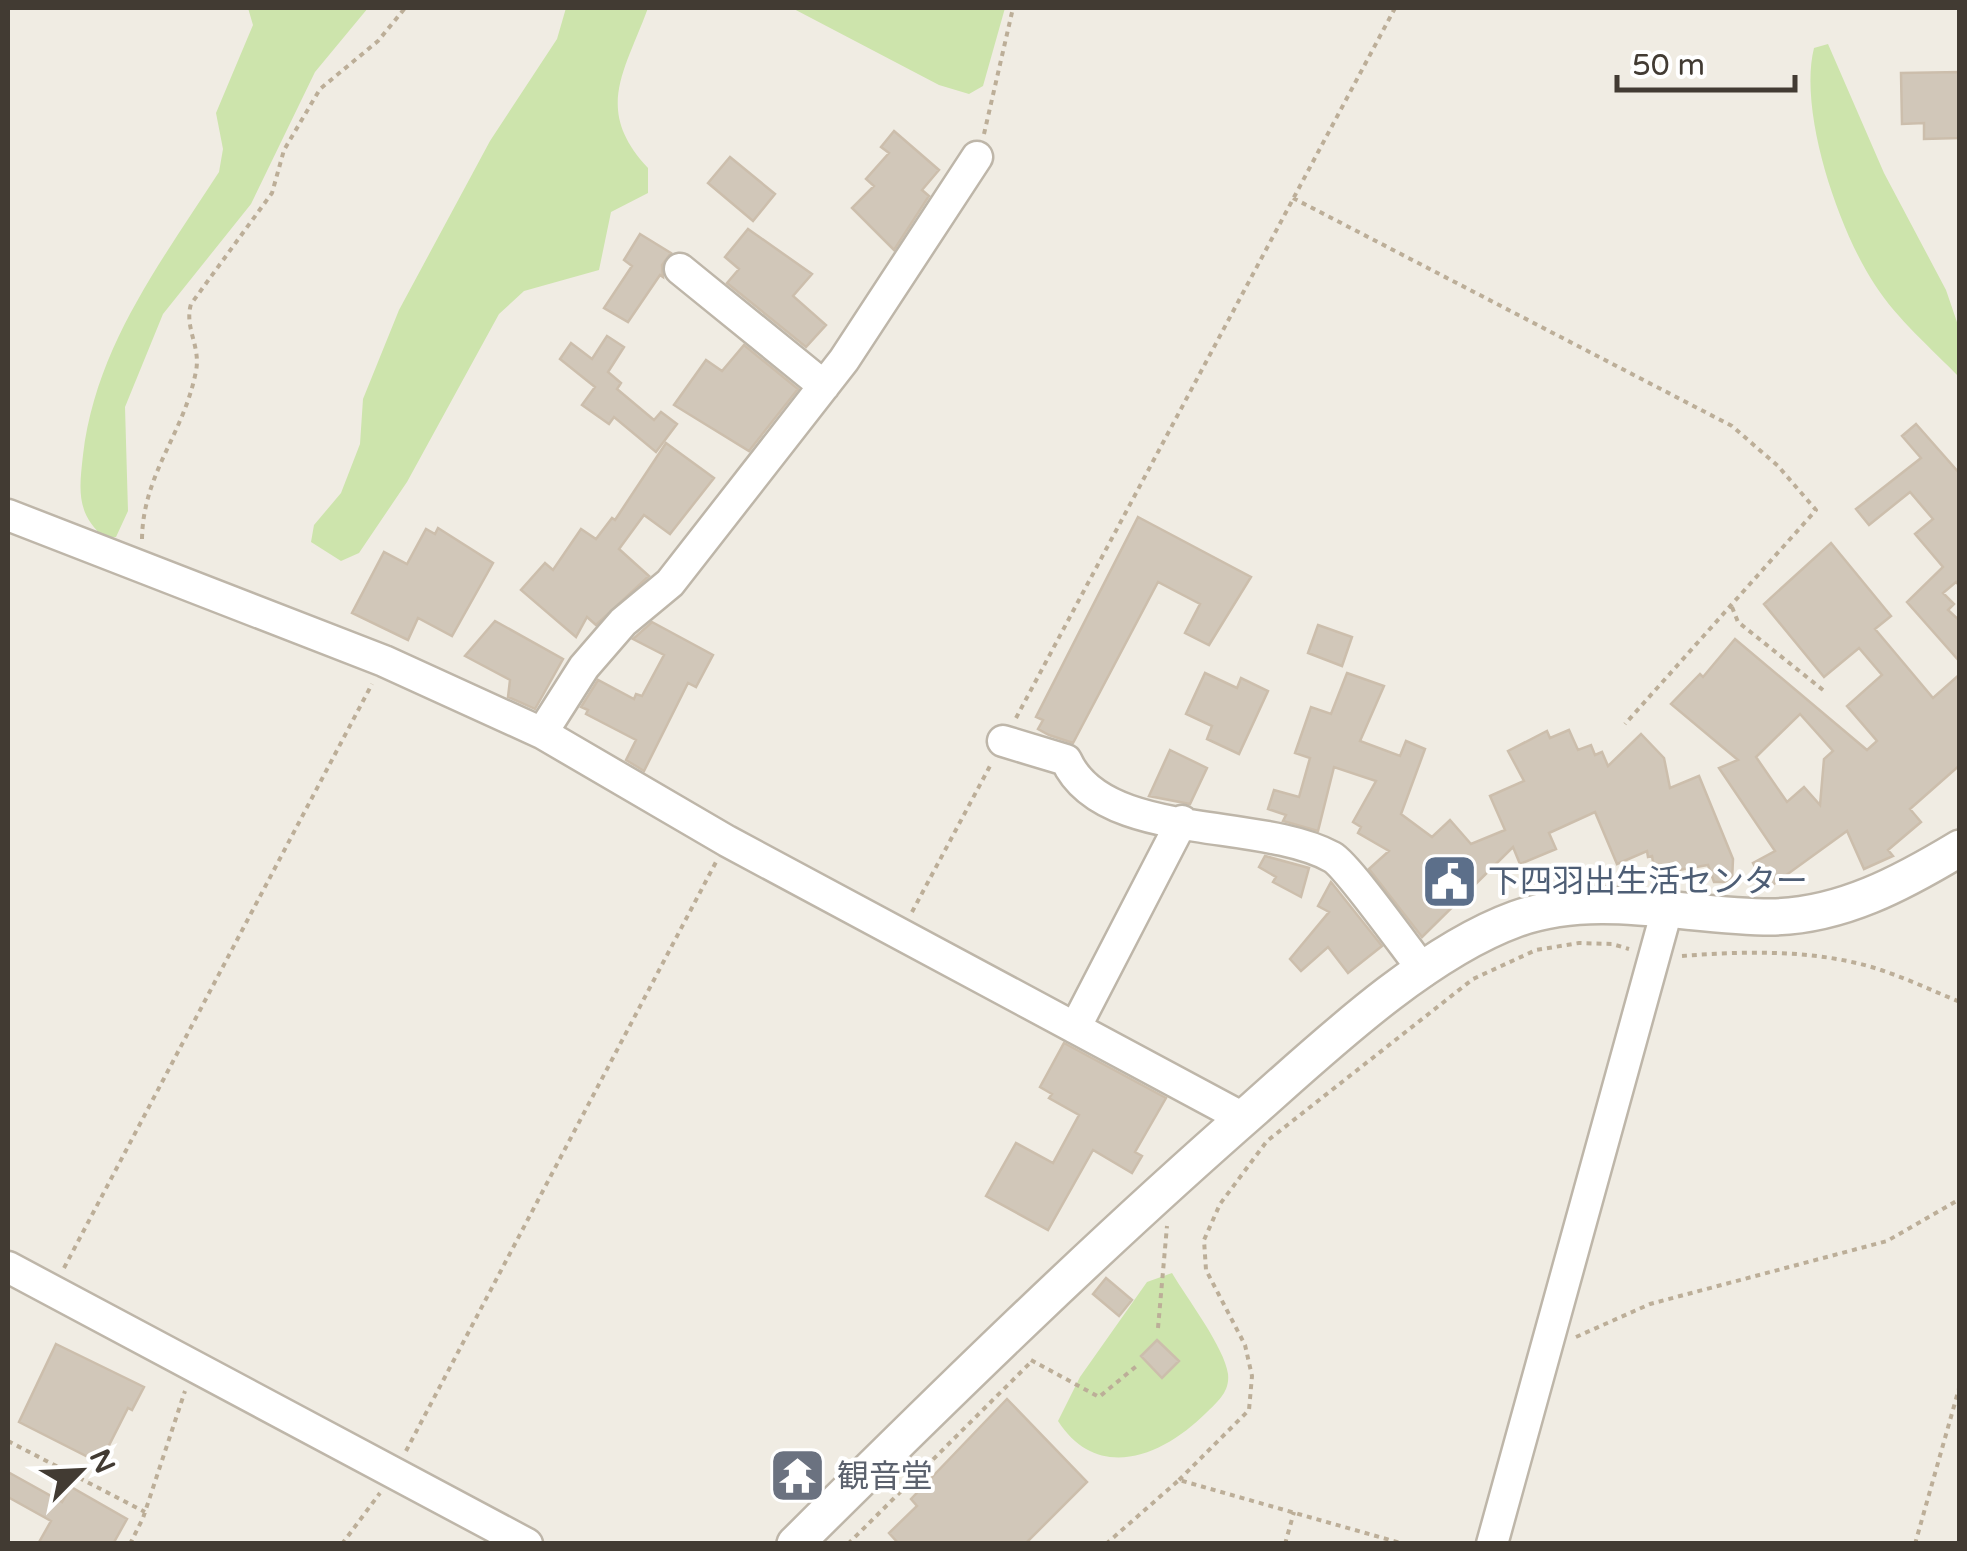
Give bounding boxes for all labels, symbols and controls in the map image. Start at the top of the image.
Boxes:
scale bar [1617,30,1794,92]
text: 50 m [1632,47,1705,84]
public building icon: 下四羽出生活センター [1419,851,1479,911]
place label: 下四羽出生活センター [1488,863,1808,901]
north arrow [30,1421,130,1521]
text: N [82,1444,122,1478]
temple icon: 観音堂 [768,1446,828,1506]
place label: 観音堂 [837,1458,933,1496]

